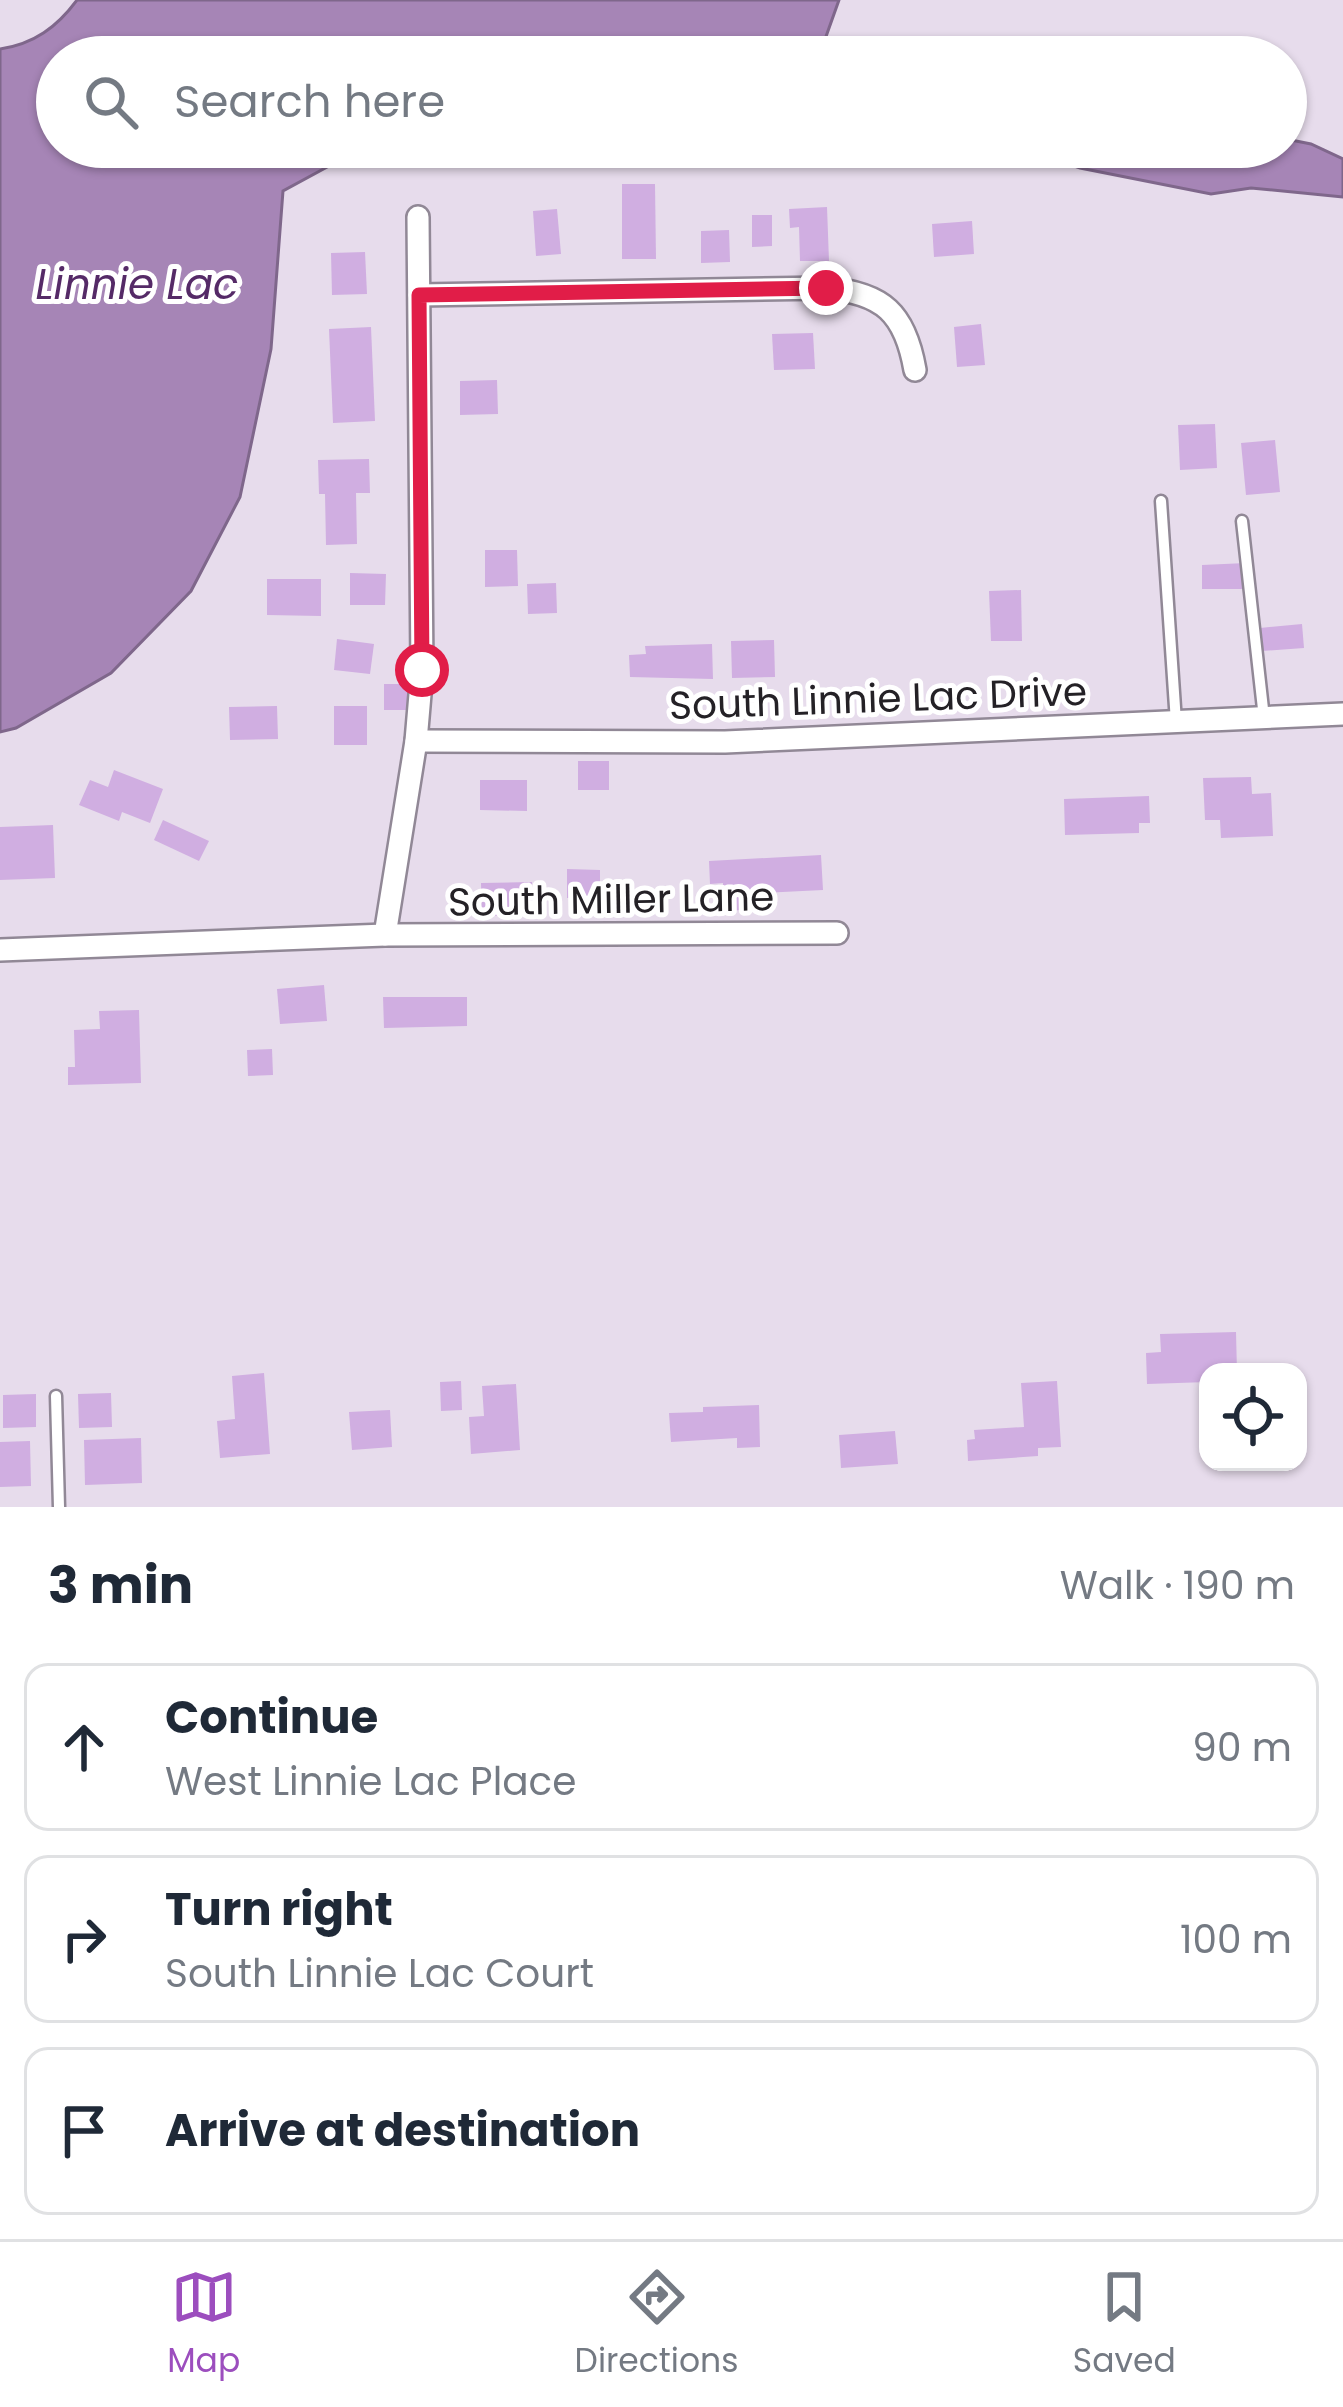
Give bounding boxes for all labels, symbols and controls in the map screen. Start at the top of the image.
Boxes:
search box [36,36,1307,168]
icon: search [78,69,144,135]
text: Search here [174,70,445,133]
water label: Linnie Lac [35,255,239,314]
route end [799,261,853,315]
route start [395,643,449,697]
street label: South Linnie Lac Drive [668,664,1088,733]
street label: South Miller Lane [447,869,775,930]
map controls [1199,1363,1307,1471]
button: locate [1199,1363,1307,1471]
text: 3 min [48,1549,193,1621]
text: Walk · 190 m [1060,1558,1295,1613]
text: Continue [165,1686,378,1749]
icon: ahead [51,1714,117,1780]
text: 90 m [1192,1720,1292,1775]
text: West Linnie Lac Place [165,1754,576,1809]
text: Turn right [165,1878,393,1941]
icon: right [51,1906,117,1972]
text: 100 m [1180,1912,1292,1967]
text: South Linnie Lac Court [165,1946,594,2001]
icon: arrive [51,2098,117,2164]
text: Arrive at destination [165,2099,640,2162]
tab: Map [167,2264,240,2386]
tab: Directions [575,2264,738,2386]
tab: Saved [1073,2264,1176,2386]

